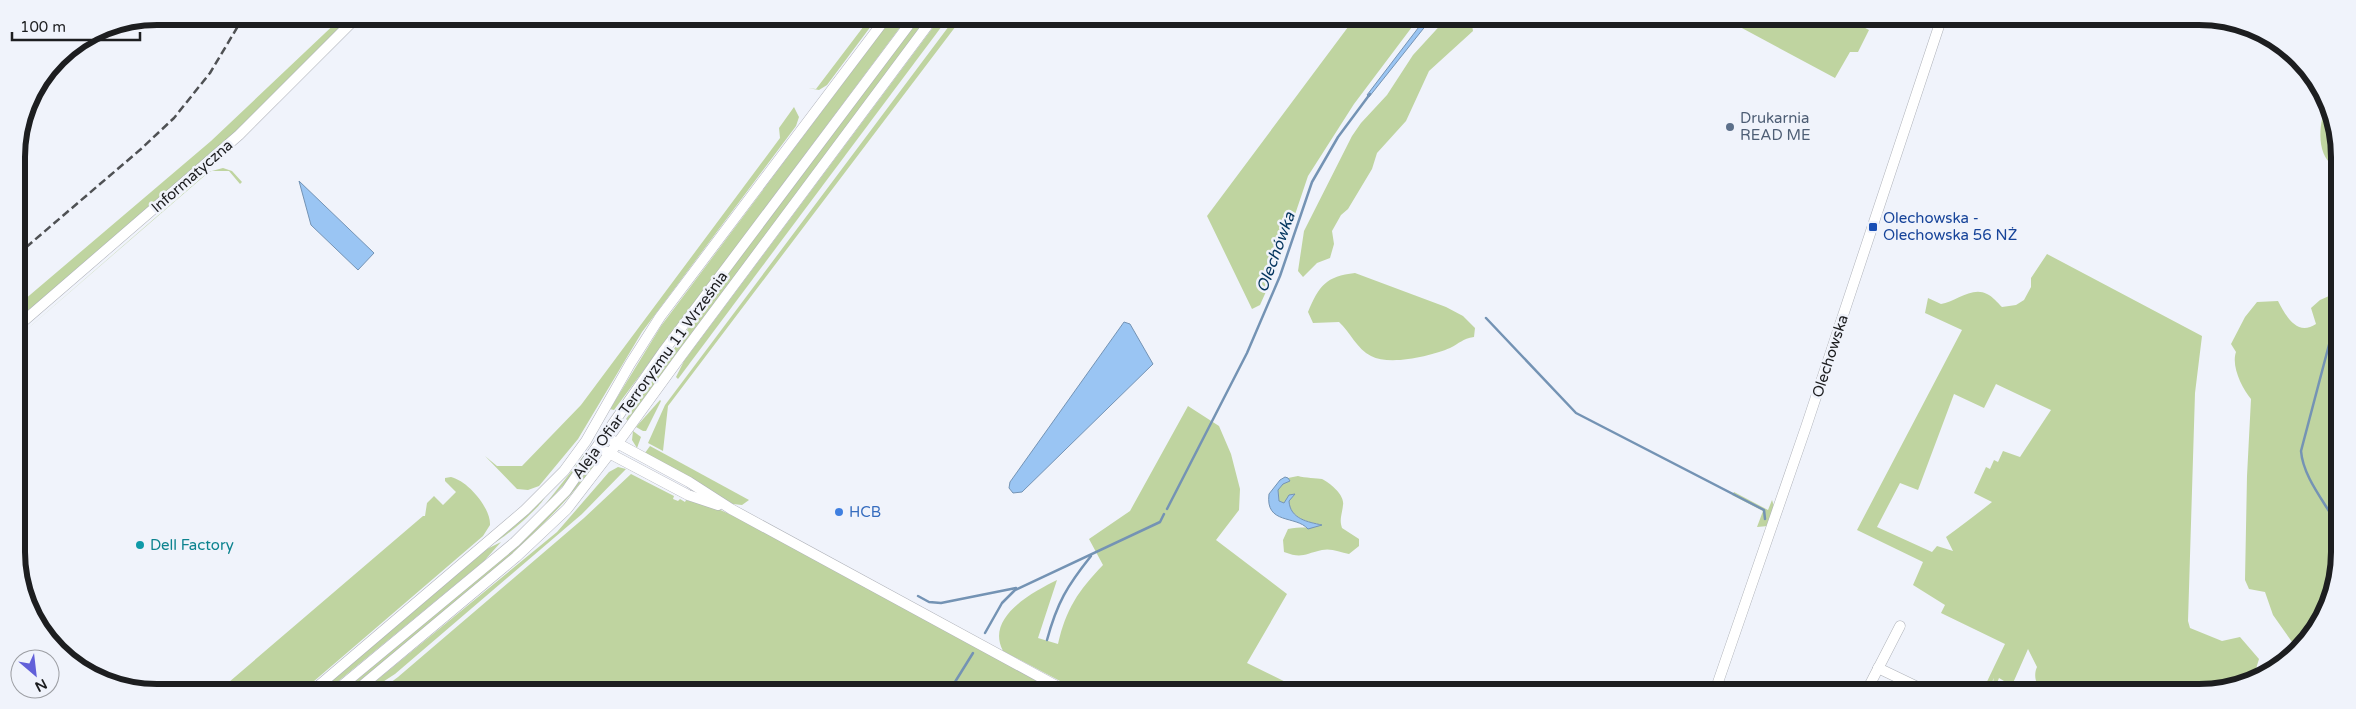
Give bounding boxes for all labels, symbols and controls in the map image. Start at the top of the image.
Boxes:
scale bar [12,10,140,42]
text: 100 m [20,18,66,36]
place label: Drukarnia READ ME [1740,109,1811,144]
marker: Drukarnia READ ME [1724,121,1736,133]
street label: Informatyczna [148,136,236,216]
water label: Olechówka [1252,209,1300,295]
place label: Olechowska - Olechowska 56 NŻ [1883,209,2017,244]
marker: Olechowska - Olechowska 56 NŻ [1867,221,1879,233]
street label: Aleja Ofiar Terroryzmu 11 Września [569,268,731,482]
street label: Olechowska [1808,312,1852,400]
place label: HCB [849,503,881,521]
marker: HCB [833,506,845,518]
place label: Dell Factory [150,536,234,554]
marker: Dell Factory [134,539,146,551]
north arrow [10,649,60,699]
text: N [32,675,50,695]

